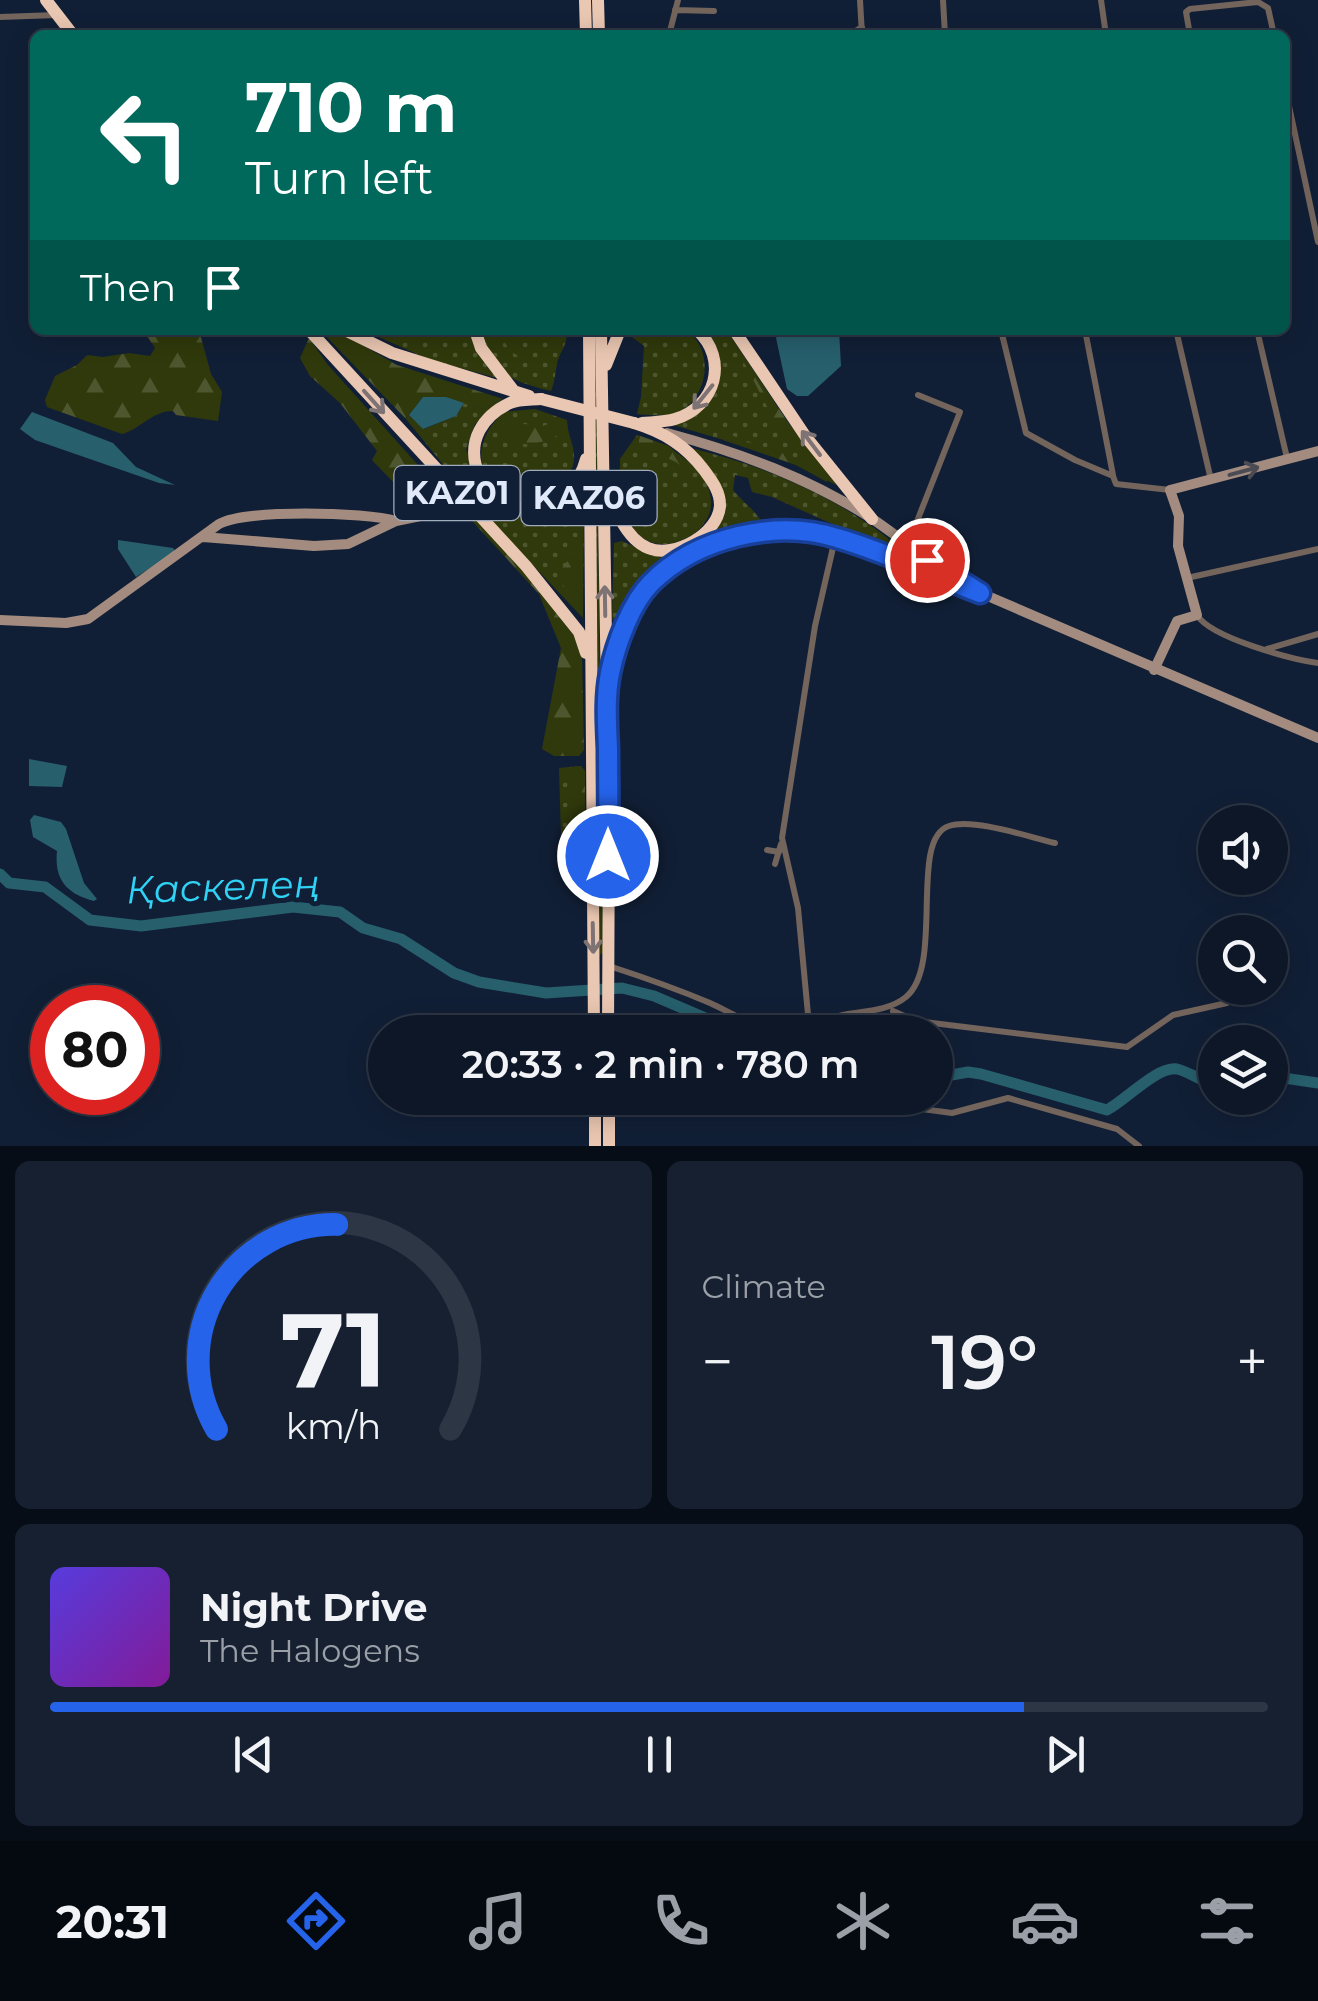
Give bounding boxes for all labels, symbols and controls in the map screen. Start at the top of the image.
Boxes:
text: 710 m [245,64,457,150]
icon: left [80,70,210,200]
text: Turn left [245,150,433,205]
icon: arrive [196,260,251,315]
text: Then [80,264,176,311]
one-way arrow [692,384,715,409]
one-way arrow [363,389,386,414]
one-way arrow [801,430,822,457]
one-way arrow [1228,460,1259,479]
road number: KАZ01 [394,466,520,520]
road number: KАZ06 [522,471,656,525]
pin [885,518,970,603]
icon: arrive [900,533,955,588]
one-way arrow [595,586,614,618]
position arrow [556,804,660,908]
map controls [1198,805,1288,1115]
button: sound [1198,805,1288,895]
water label: Қаскелең [125,860,321,913]
button: search [1198,915,1288,1005]
one-way arrow [584,920,602,953]
speed limit sign: 80 [30,985,160,1115]
button: layers [1198,1025,1288,1115]
text: 20:33 · 2 min · 780 m [462,1041,859,1088]
text: Climate [702,1267,826,1306]
text: 71 [280,1286,386,1413]
text: 19° [931,1316,1038,1408]
text: − [702,1328,733,1395]
text: + [1236,1328,1268,1395]
text: km/h [286,1404,381,1448]
text: Night Drive [200,1584,427,1631]
text: The Halogens [200,1631,420,1670]
icon: previous [226,1727,281,1782]
icon: pause [632,1727,687,1782]
icon: next [1038,1727,1093,1782]
icon: directions [281,1886,351,1956]
icon: music [463,1886,533,1956]
icon: phone [646,1886,716,1956]
icon: climate [828,1886,898,1956]
icon: car [1010,1886,1080,1956]
icon: filters [1192,1886,1262,1956]
text: 20:31 [56,1894,169,1949]

